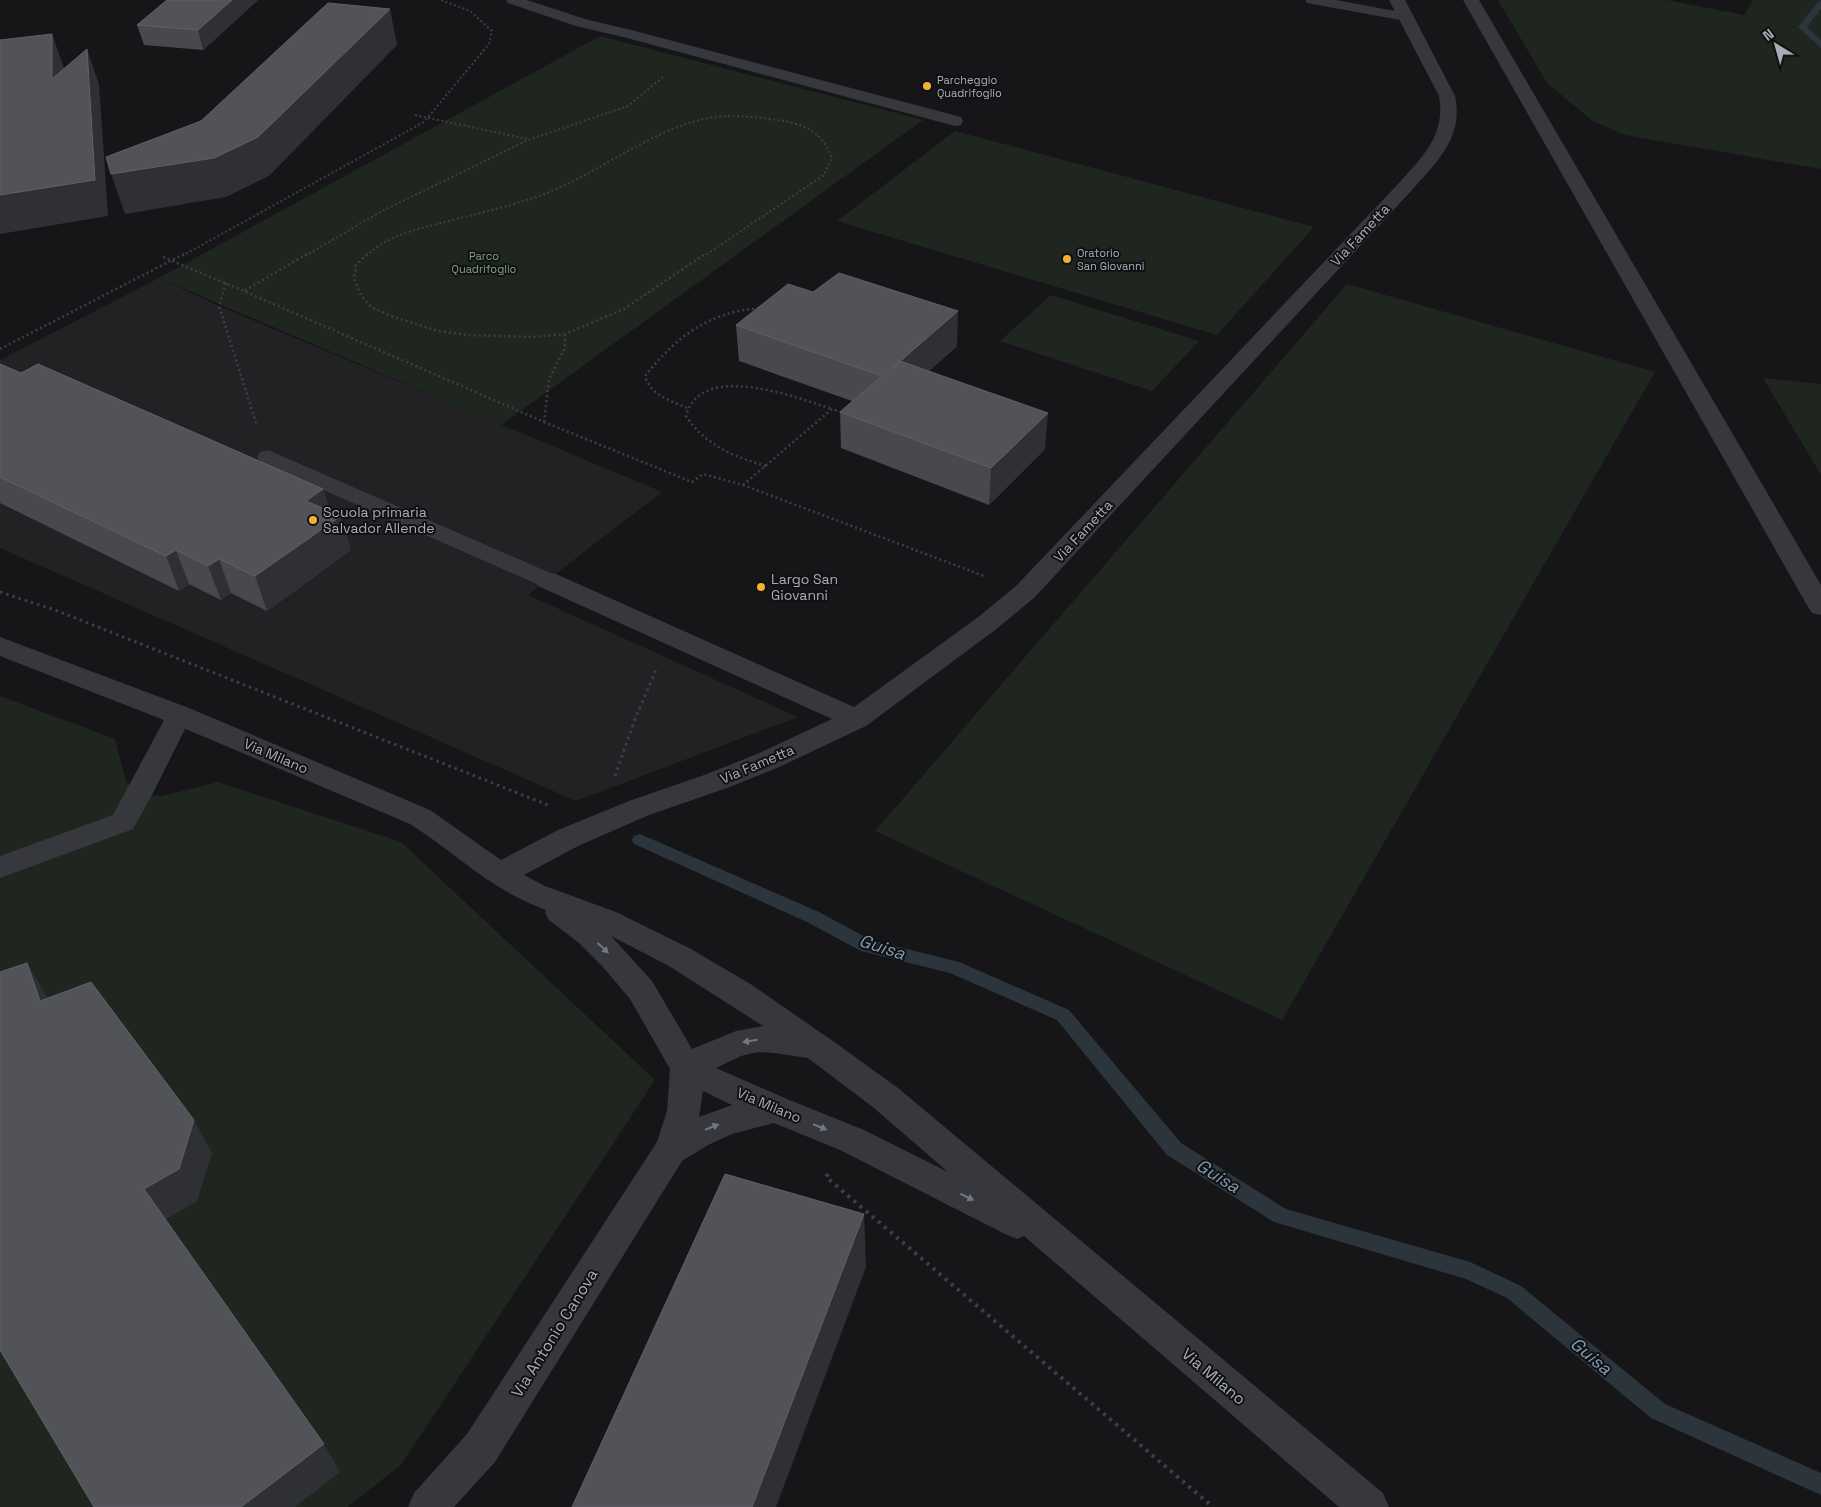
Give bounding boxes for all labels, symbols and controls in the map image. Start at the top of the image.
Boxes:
north arrow [1751,20,1801,70]
text: N [1759,25,1777,45]
place label: Parcheggio Quadrifoglio [937,73,1002,100]
marker: Parcheggio Quadrifoglio [921,80,933,92]
street label: Via Fametta [1327,200,1393,270]
place label: Oratorio San Giovanni [1077,246,1145,273]
park label: Parco Quadrifoglio [452,249,517,276]
marker: Oratorio San Giovanni [1061,253,1073,265]
street label: Via Fametta [1050,496,1116,566]
place label: Scuola primaria Salvador Allende [323,503,434,537]
marker: Scuola primaria Salvador Allende [307,514,319,526]
place label: Largo San Giovanni [771,570,838,604]
marker: Largo San Giovanni [755,581,767,593]
street label: Via Milano [241,734,311,778]
street label: Via Fametta [717,740,797,788]
water label: Guisa [856,928,909,965]
one-way arrow [597,942,609,954]
one-way arrow [742,1038,758,1046]
street label: Via Milano [734,1083,804,1127]
one-way arrow [705,1122,719,1130]
one-way arrow [813,1123,828,1131]
water label: Guisa [1192,1153,1245,1198]
one-way arrow [959,1193,974,1202]
street label: Via Antonio Canova [506,1265,602,1401]
water label: Guisa [1566,1332,1617,1380]
street label: Via Milano [1177,1343,1250,1409]

